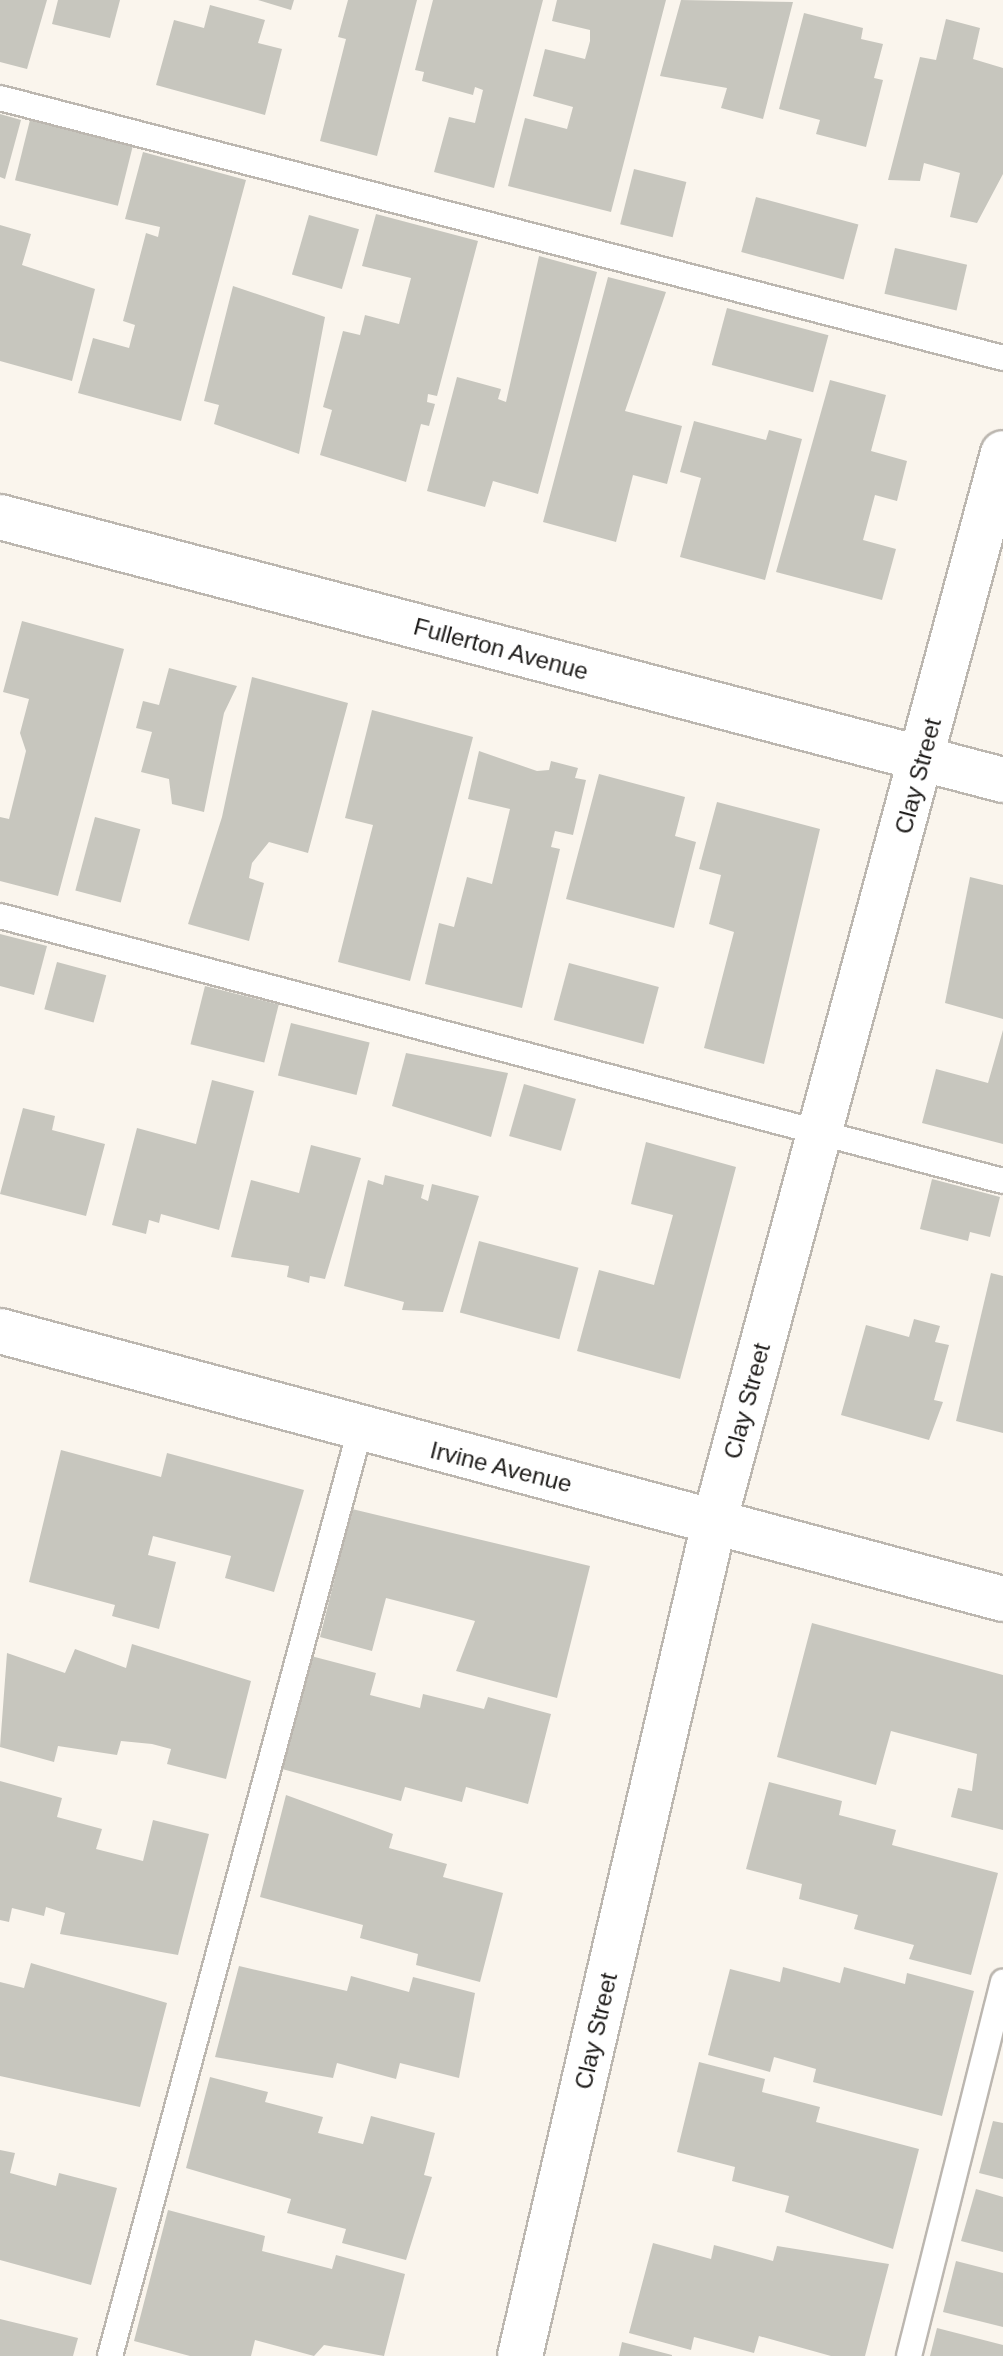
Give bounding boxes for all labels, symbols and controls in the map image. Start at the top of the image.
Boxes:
street label: Fullerton Avenue [410,612,592,686]
street label: Clay Street [889,715,947,837]
street label: Clay Street [718,1340,776,1462]
street label: Irvine Avenue [427,1435,575,1499]
street label: Clay Street [569,1970,623,2092]

